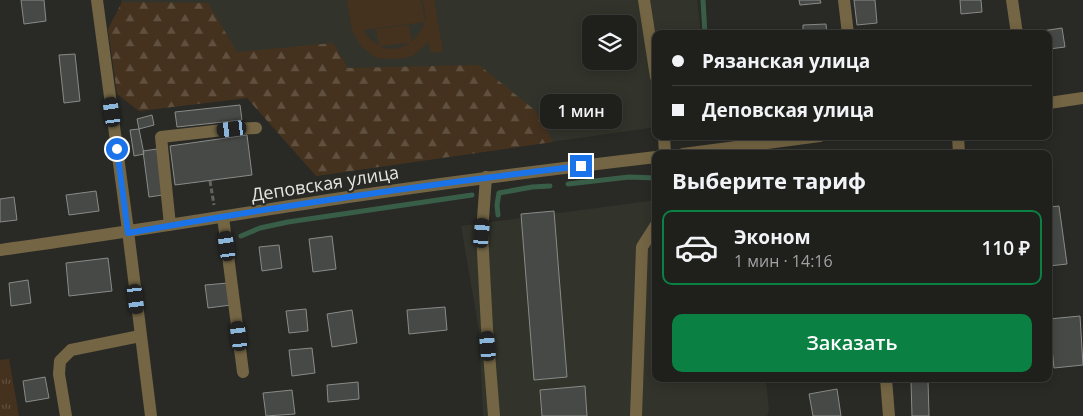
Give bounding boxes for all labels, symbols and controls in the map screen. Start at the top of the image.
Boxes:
map controls [582,15,637,70]
button: layers [582,15,637,70]
text: Рязанская улица [702,48,870,74]
callout: 1 мин [540,94,622,128]
car [102,96,121,128]
text: Деповская улица [702,97,874,123]
text: 1 мин [557,100,605,122]
car [216,120,247,138]
route start [106,138,128,160]
route end [570,155,592,177]
street label: Деповская улица [249,159,400,207]
text: Выберите тариф [672,165,866,195]
car [473,217,490,249]
text: Эконом [734,224,811,250]
icon: car [674,225,719,270]
car [217,230,236,262]
text: 110 ₽ [981,235,1030,261]
text: 1 мин · 14:16 [734,250,833,272]
car [126,283,145,315]
button: Заказать [672,314,1032,372]
car [229,320,248,352]
car [479,330,496,362]

